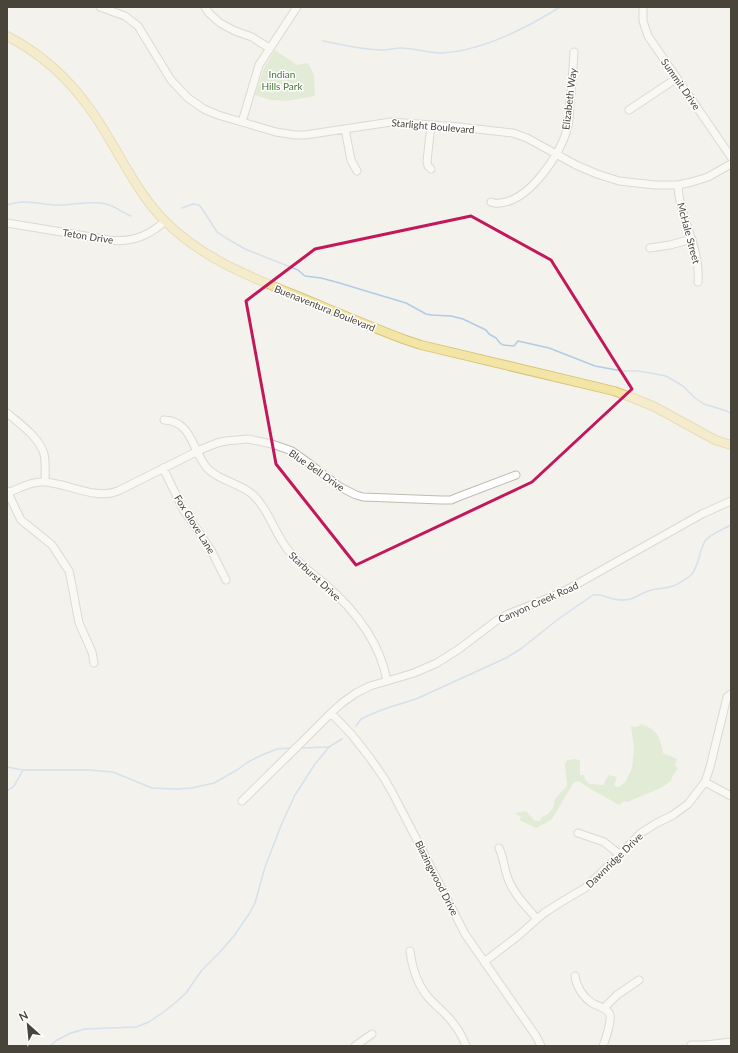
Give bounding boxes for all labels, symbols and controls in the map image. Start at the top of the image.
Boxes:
street label: Summit Drive [659,56,703,112]
street label: Elizabeth Way [559,67,579,131]
park label: Indian Hills Park [261,68,303,92]
street label: Starlight Boulevard [391,116,475,136]
street label: McHale Street [675,201,703,265]
street label: Teton Drive [62,226,114,246]
street label: Buenaventura Boulevard [273,282,377,334]
street label: Blue Bell Drive [287,446,347,494]
street label: Fox Glove Lane [172,492,218,556]
street label: Starburst Drive [287,549,343,603]
street label: Canyon Creek Road [496,579,580,625]
street label: Dawnridge Drive [583,830,645,890]
street label: Blazingwood Drive [413,839,461,917]
north arrow [8,1005,48,1045]
text: N [17,1008,30,1023]

